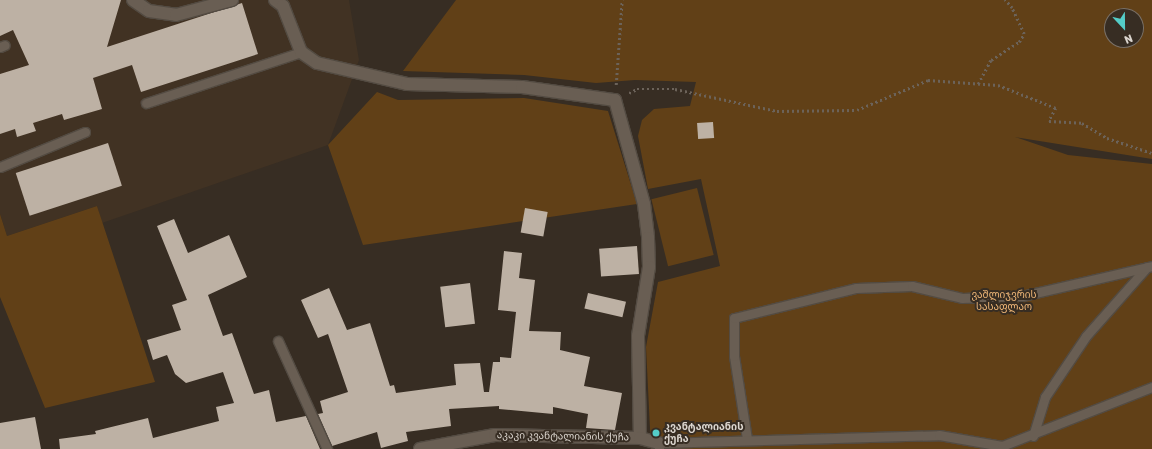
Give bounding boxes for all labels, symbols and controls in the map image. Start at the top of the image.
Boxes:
north arrow [1104,8,1144,48]
text: N [1122,31,1134,46]
park label: ვაშლიჯვრის სასაფლაო [972,289,1036,312]
place label: კვანტალიანის ქუჩა [664,421,743,444]
marker: კვანტალიანის ქუჩა [651,428,661,438]
street label: აკაკი კვანტალიანის ქუჩა [497,430,629,444]

